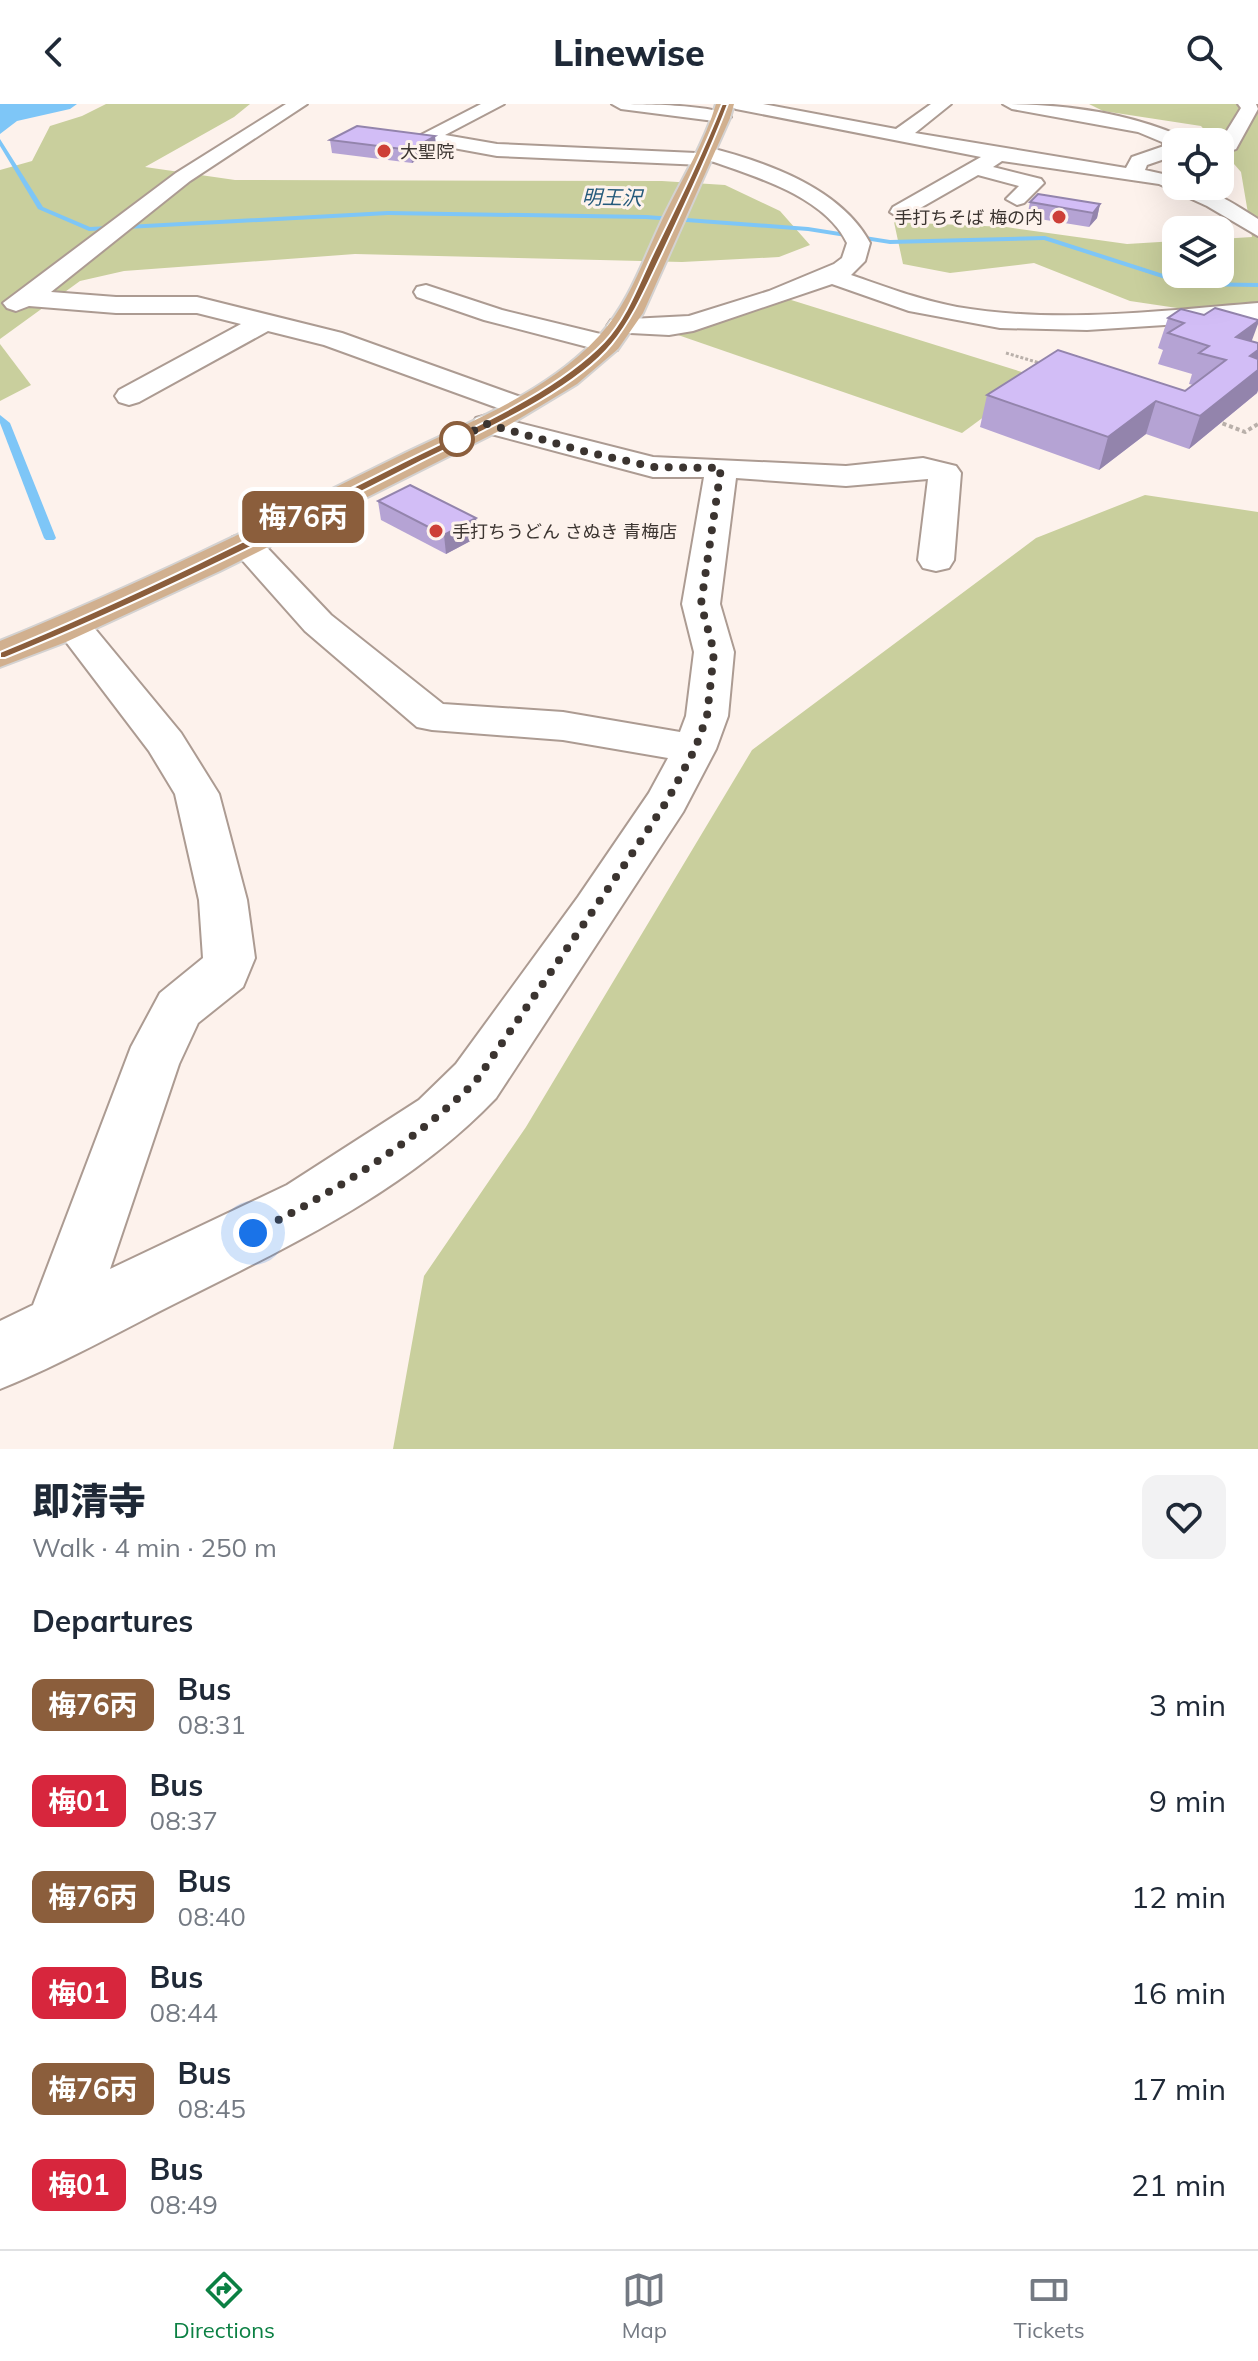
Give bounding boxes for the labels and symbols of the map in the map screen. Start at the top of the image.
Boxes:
place label: 大聖院 [400,140,454,163]
marker: 大聖院 [375,142,393,160]
water label: 明王沢 [582,184,645,210]
place label: 手打ちそば 梅の内 [894,206,1043,229]
marker: 手打ちそば 梅の内 [1050,208,1068,226]
unlabelled marker [440,422,474,456]
line badge: 梅76丙 [247,491,359,543]
place label: 手打ちうどん さぬき 青梅店 [452,520,677,543]
marker: 手打ちうどん さぬき 青梅店 [427,522,445,540]
your location [233,1213,273,1253]

